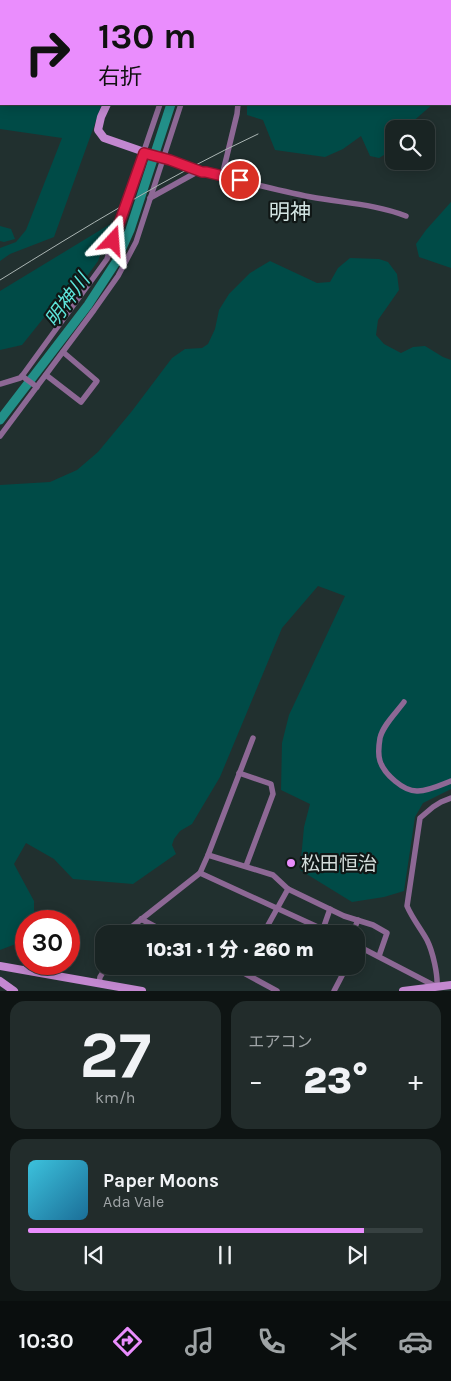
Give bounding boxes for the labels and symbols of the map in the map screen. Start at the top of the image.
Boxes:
pin [219,159,261,201]
district label: 明神 [269,200,311,224]
position arrow [86,214,138,266]
water label: 明神川 [40,268,96,331]
place label: 松田恒治 [301,853,377,875]
marker: 松田恒治 [285,857,297,869]
speed limit sign: 30 [15,910,80,975]

